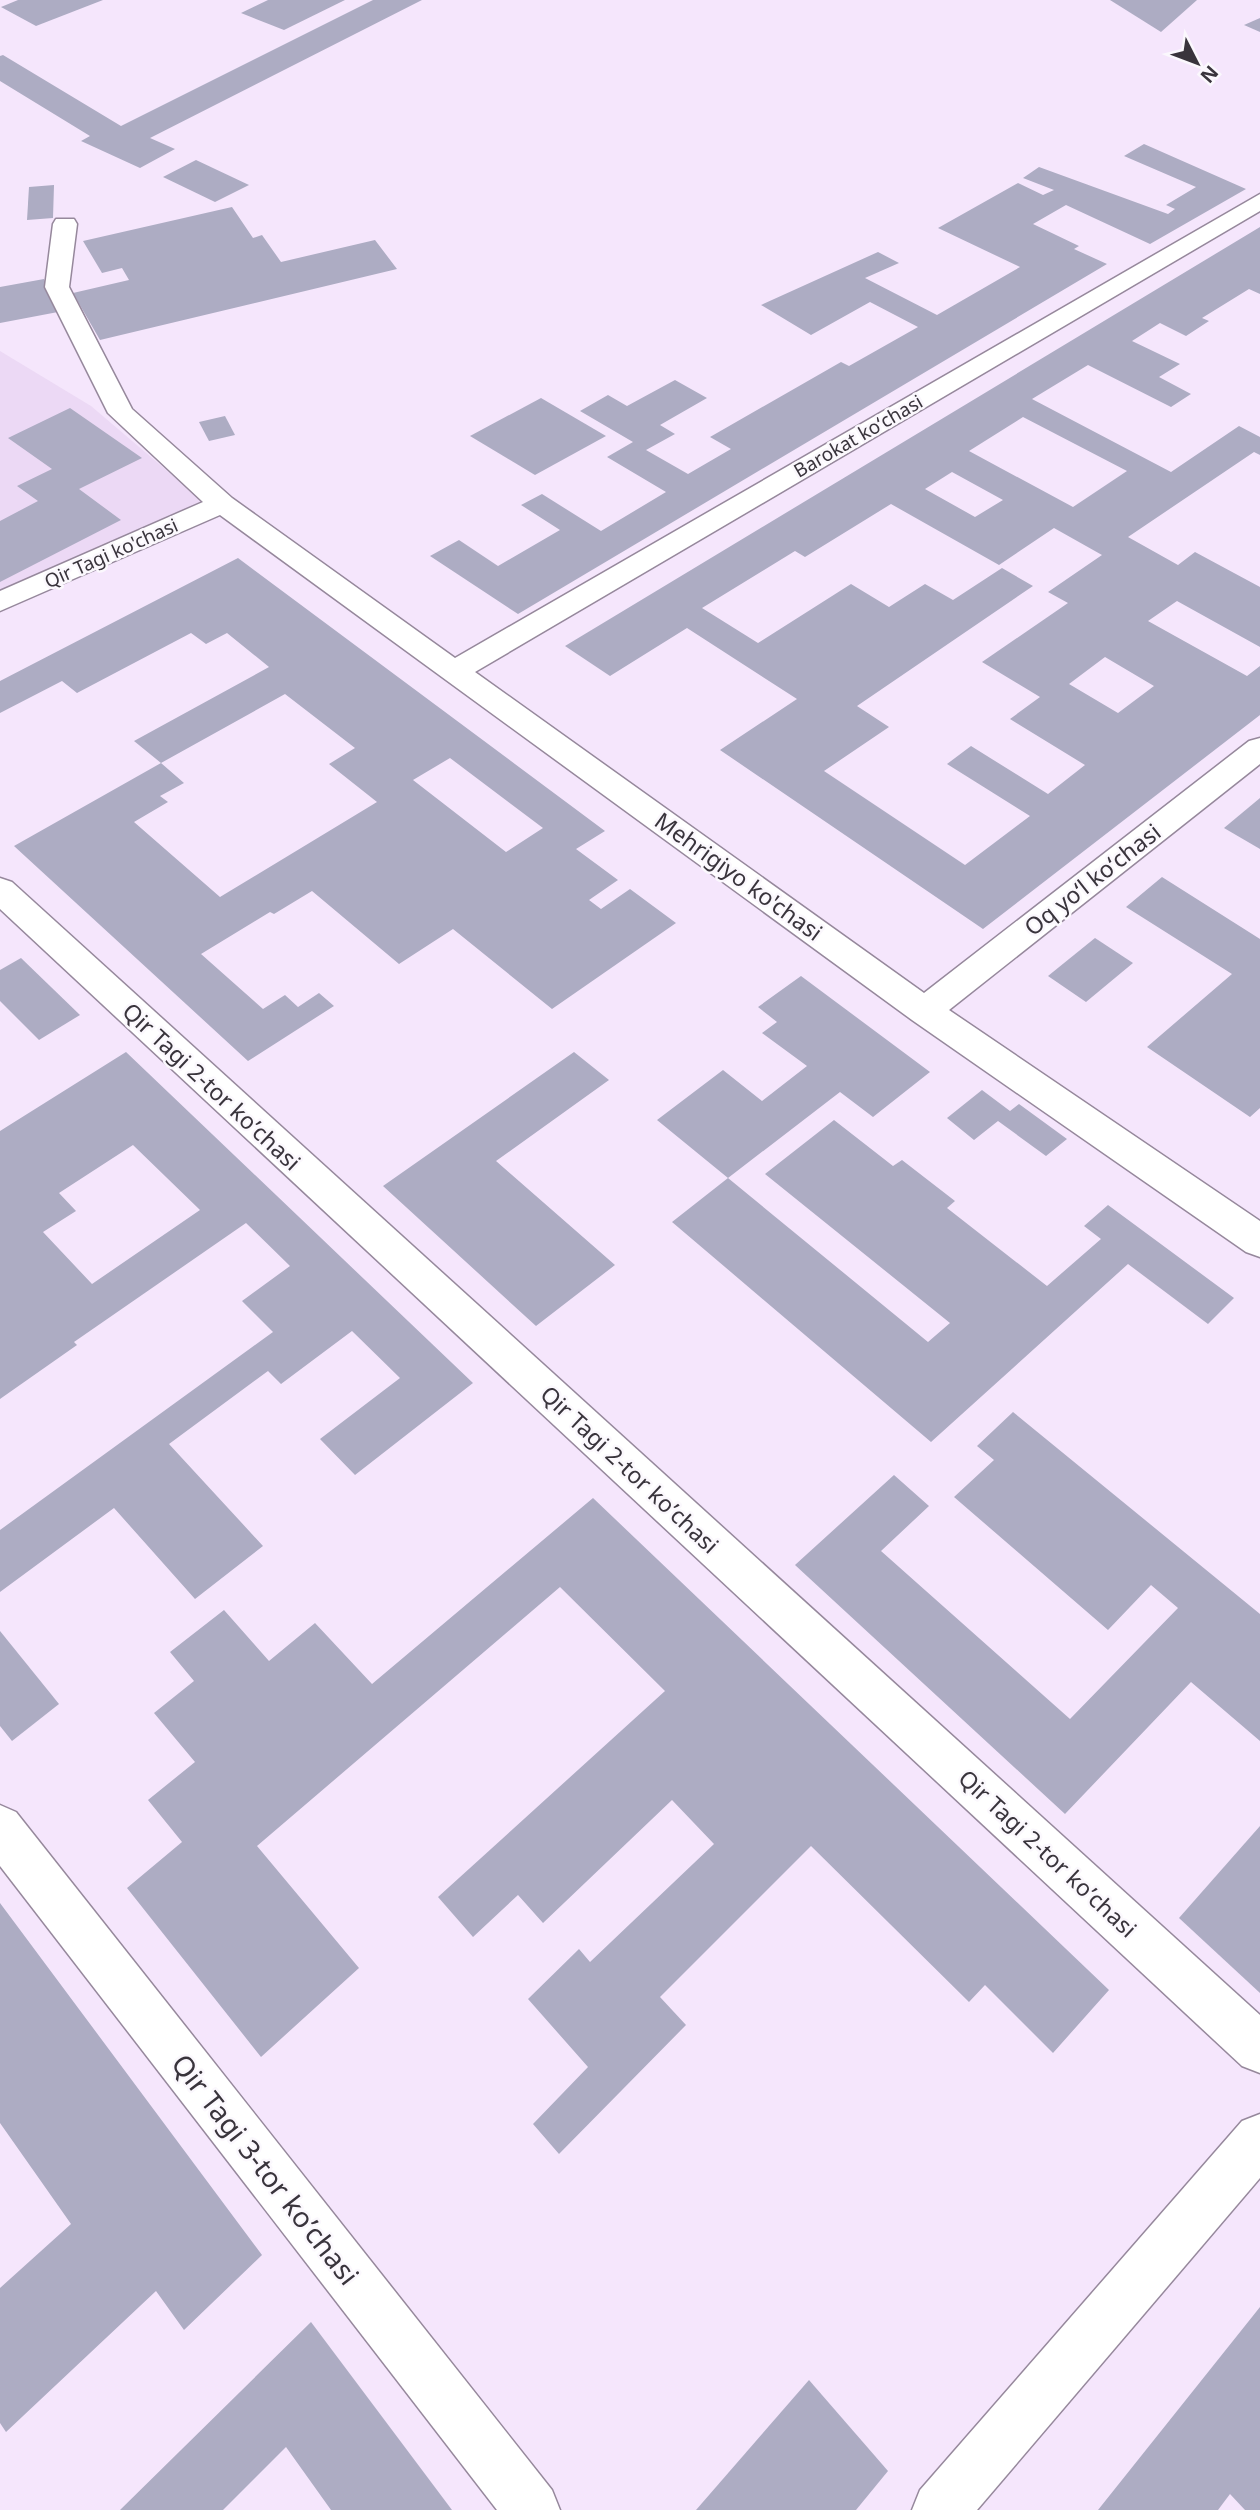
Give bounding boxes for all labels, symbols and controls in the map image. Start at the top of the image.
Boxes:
north arrow [1162,28,1232,98]
text: N [1195,60,1224,89]
street label: Barokat koʻchasi [789,388,927,484]
street label: Qir Tagi ko'chasi [40,512,182,594]
street label: Mehrigiyo ko'chasi [649,804,829,948]
street label: Oq yoʻl koʻchasi [1017,816,1167,942]
street label: Qir Tagi 2-tor koʼchasi [116,995,308,1177]
street label: Qir Tagi 2-tor koʼchasi [534,1378,726,1560]
street label: Qir Tagi 2-tor koʼchasi [952,1762,1144,1944]
street label: Qir Tagi 3-tor koʼchasi [164,2046,368,2292]

